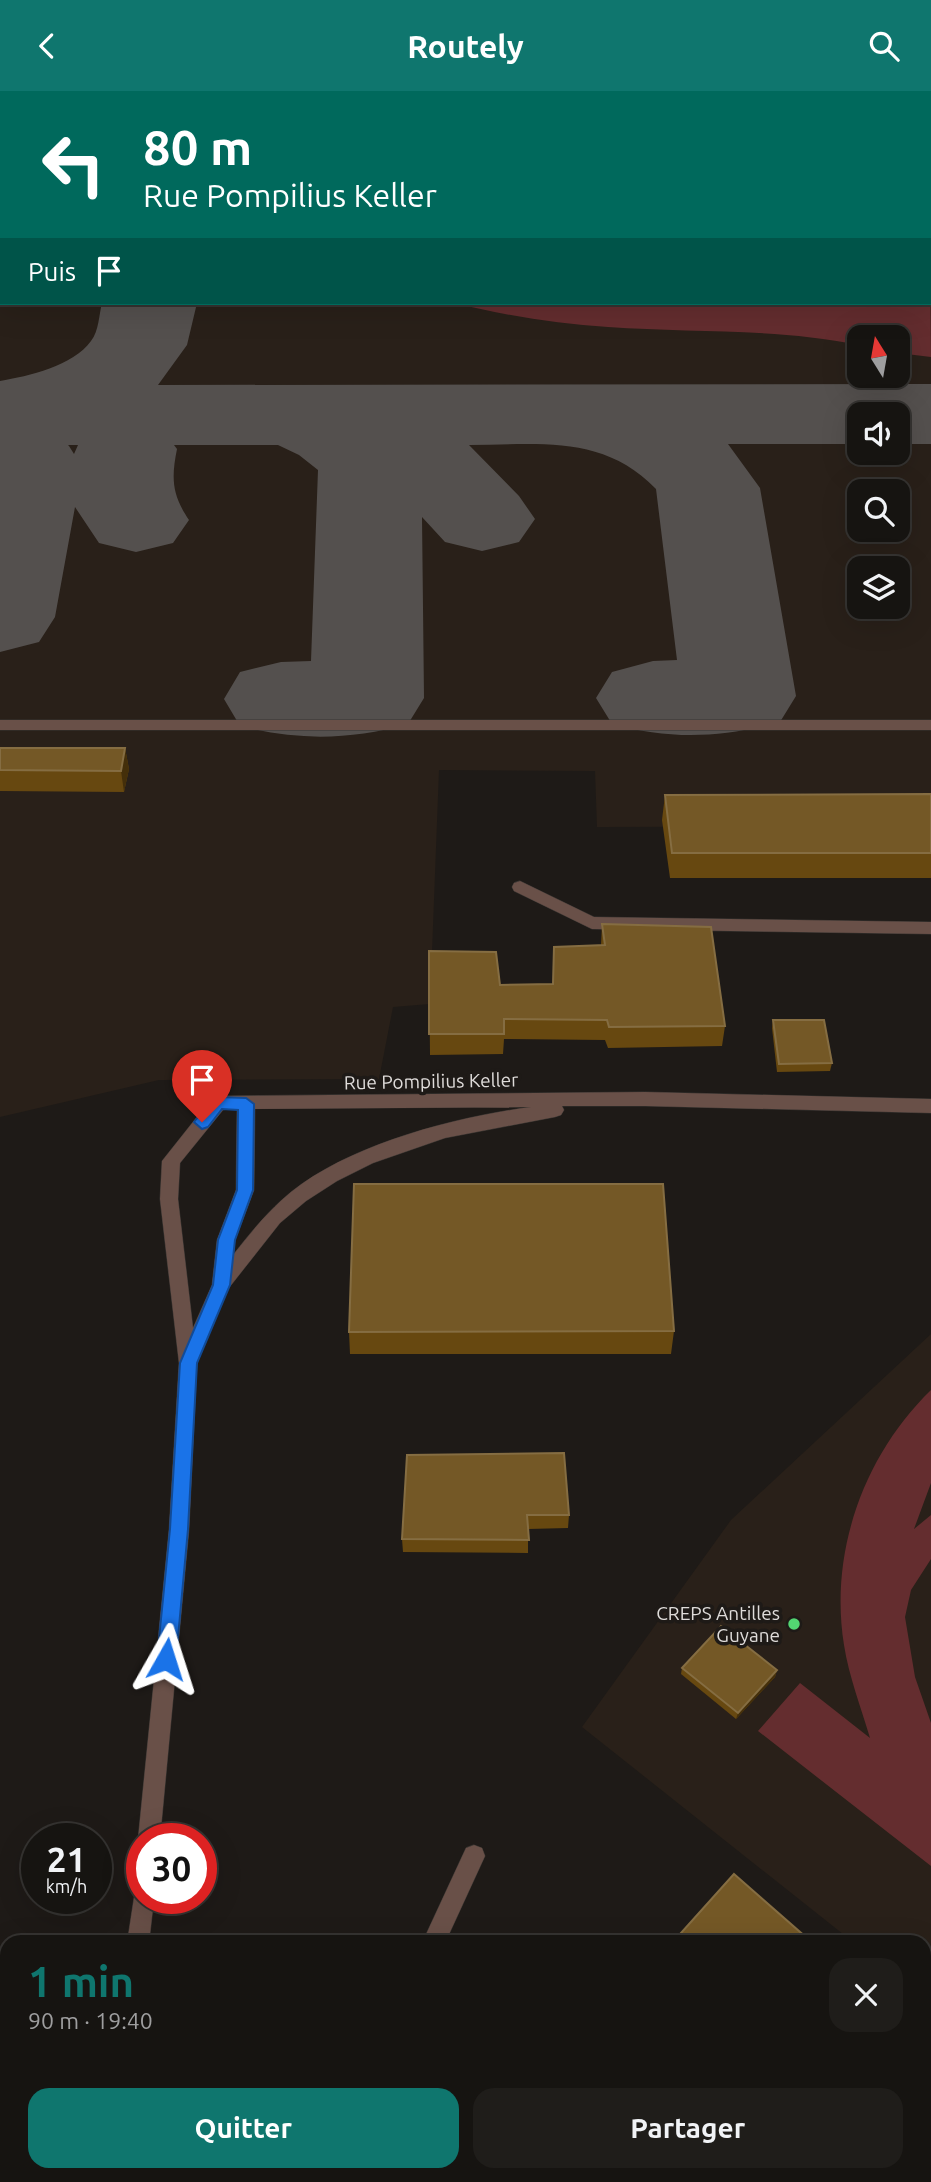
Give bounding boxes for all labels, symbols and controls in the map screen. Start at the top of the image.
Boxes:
icon: back [28,27,66,65]
icon: search [865,27,903,65]
text: Routely [407,28,524,64]
icon: left [28,119,119,210]
text: 80 m [143,119,252,174]
text: Rue Pompilius Keller [143,177,437,213]
icon: arrive [90,252,128,290]
text: Puis [28,257,76,286]
north arrow [847,325,910,389]
map controls [847,325,910,619]
button: sound [847,402,910,465]
button: search [847,479,910,542]
button: layers [847,556,910,619]
pin [172,1050,232,1122]
icon: arrive [183,1061,221,1099]
street label: Rue Pompilius Keller [344,1068,518,1094]
place label: CREPS Antilles Guyane [656,1602,780,1646]
marker: CREPS Antilles Guyane [786,1616,802,1632]
position arrow [129,1622,203,1696]
speed limit sign: 30 [126,1823,217,1914]
text: 21 [47,1839,86,1879]
text: km/h [46,1876,87,1896]
text: 1 min [28,1958,134,2005]
button: close [829,1958,903,2032]
text: 90 m · 19:40 [28,2008,153,2033]
button: Quitter [28,2088,459,2168]
button: Partager [473,2088,903,2168]

